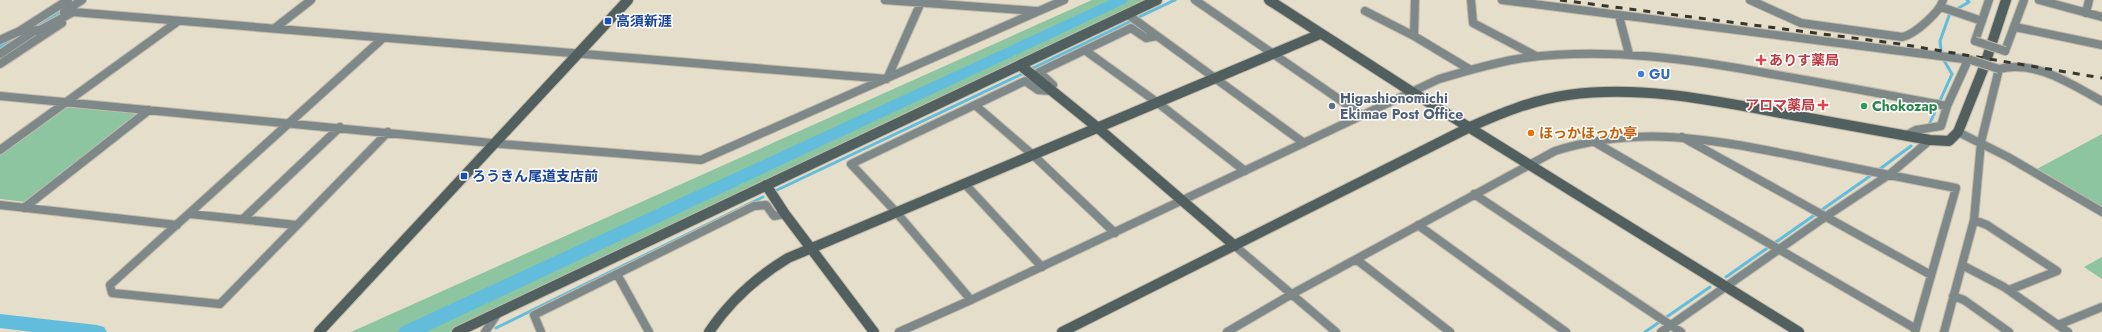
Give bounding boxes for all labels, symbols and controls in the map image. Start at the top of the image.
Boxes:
place label: 高須新涯 [616,11,672,31]
marker: 高須新涯 [603,16,613,26]
place label: ありす薬局 [1769,50,1839,70]
marker: ありす薬局 [1756,55,1766,65]
place label: GU [1649,64,1670,84]
marker: GU [1636,69,1646,79]
place label: Higashionomichi Ekimae Post Office [1340,88,1463,124]
place label: アロマ薬局 [1745,95,1815,115]
place label: Chokozap [1872,96,1938,116]
marker: アロマ薬局 [1818,100,1828,110]
marker: Higashionomichi Ekimae Post Office [1327,101,1337,111]
marker: Chokozap [1859,101,1869,111]
place label: ほっかほっか亭 [1539,123,1637,143]
marker: ほっかほっか亭 [1526,128,1536,138]
place label: ろうきん尾道支店前 [472,166,598,186]
marker: ろうきん尾道支店前 [459,171,469,181]

